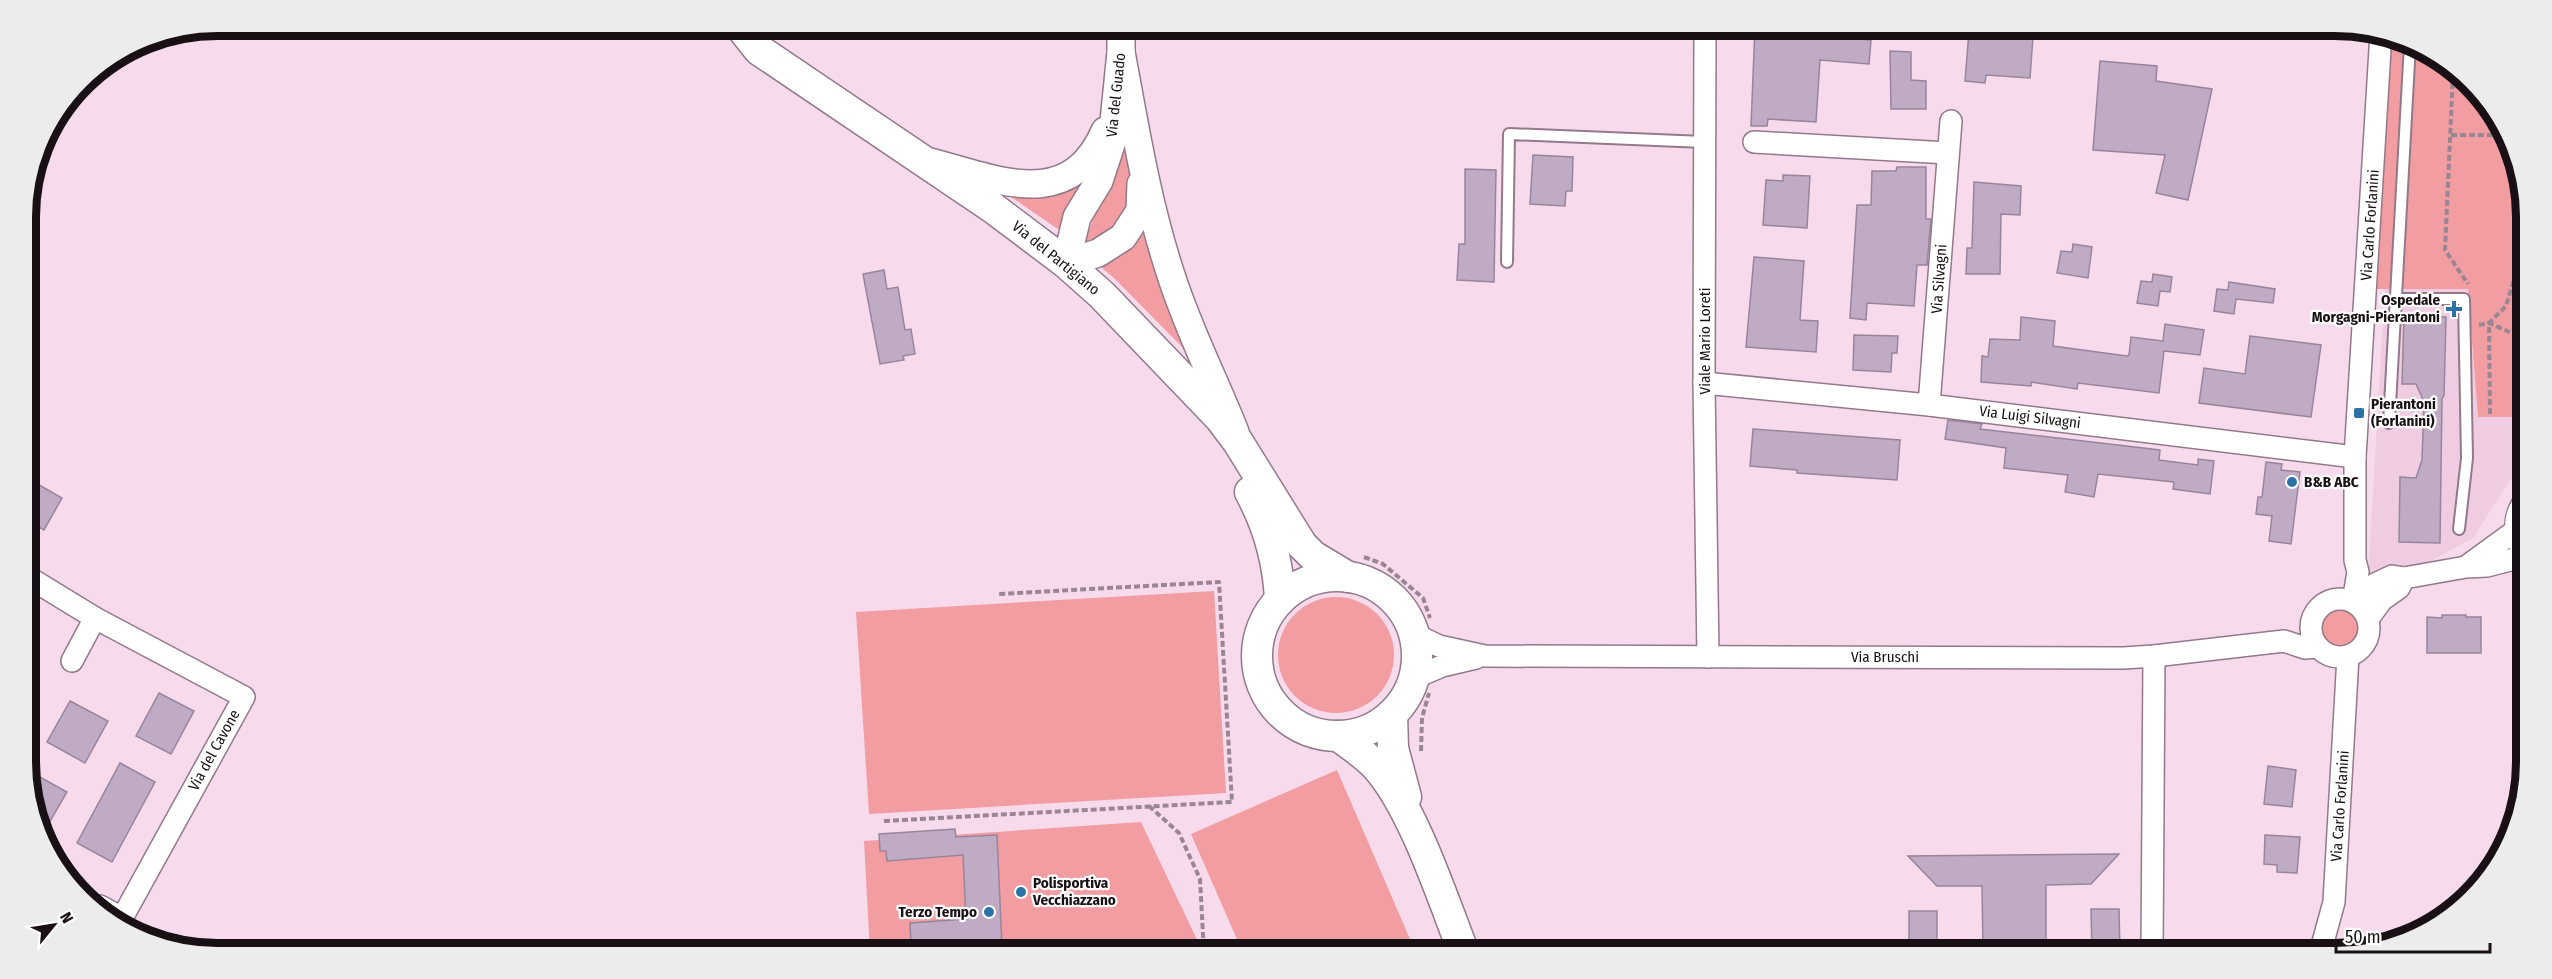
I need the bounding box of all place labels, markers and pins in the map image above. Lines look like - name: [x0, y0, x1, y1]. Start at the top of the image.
- place label: Ospedale Morgagni-Pierantoni: [2312, 291, 2440, 326]
- marker: Ospedale Morgagni-Pierantoni: [2445, 300, 2463, 318]
- place label: Pierantoni (Forlanini): [2371, 395, 2436, 430]
- marker: Pierantoni (Forlanini): [2352, 406, 2366, 420]
- place label: B&B ABC: [2304, 473, 2359, 491]
- marker: B&B ABC: [2285, 475, 2299, 489]
- place label: Polisportiva Vecchiazzano: [1032, 874, 1116, 909]
- marker: Polisportiva Vecchiazzano: [1014, 885, 1028, 899]
- place label: Terzo Tempo: [899, 903, 977, 921]
- marker: Terzo Tempo: [982, 905, 996, 919]

